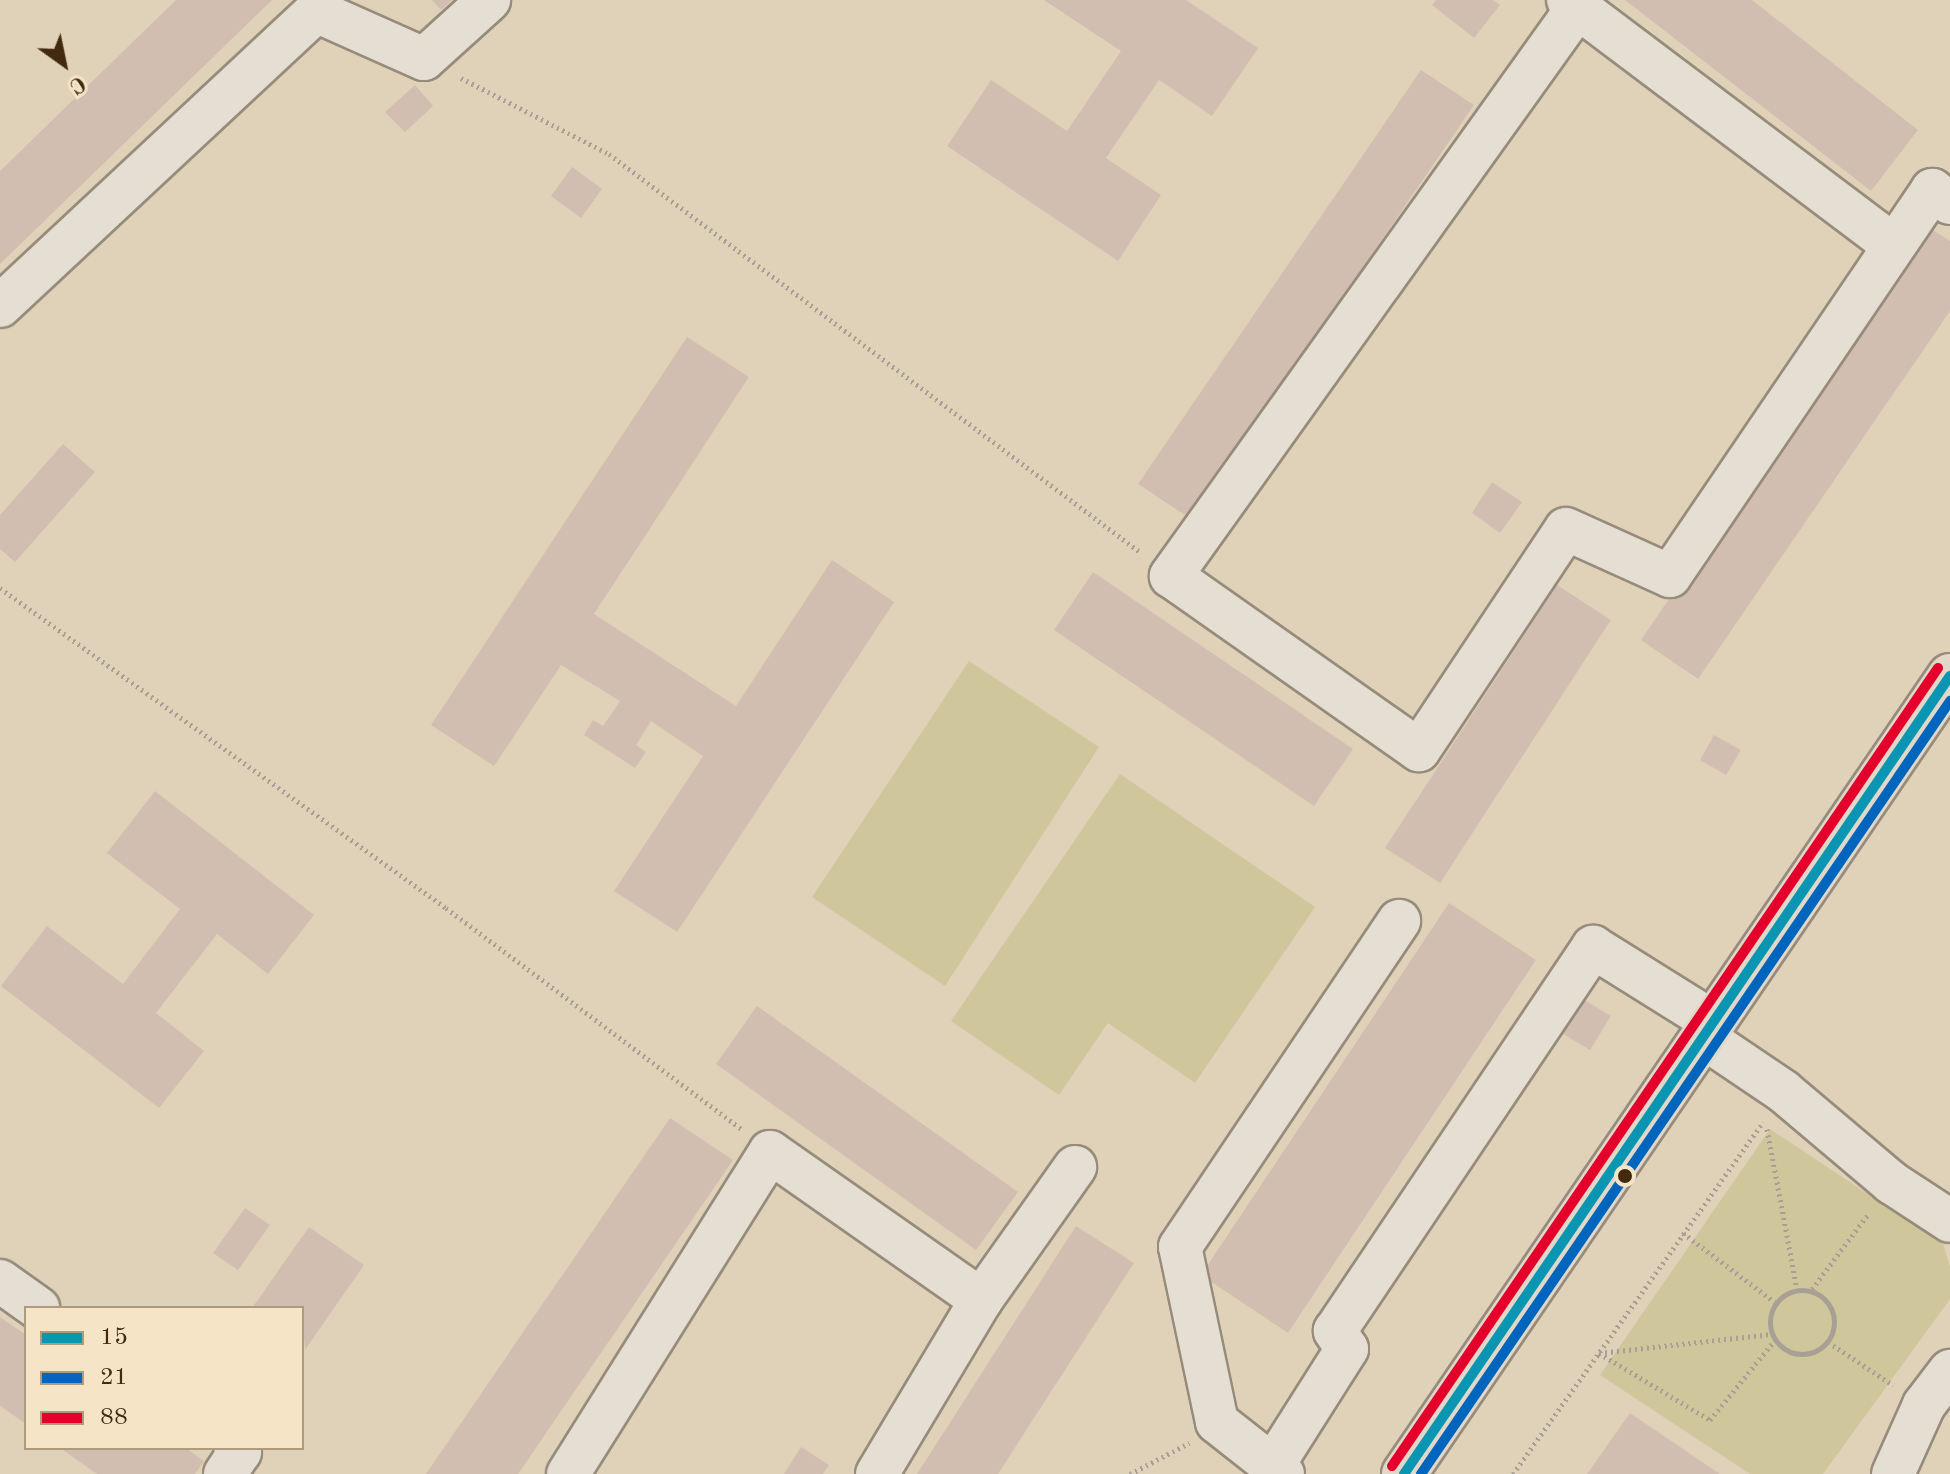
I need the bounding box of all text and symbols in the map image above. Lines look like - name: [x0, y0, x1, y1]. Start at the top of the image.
- north arrow: [24, 24, 104, 104]
- text: С: [65, 71, 89, 97]
- unlabelled marker: [1617, 1168, 1633, 1184]
- legend: [24, 1306, 304, 1450]
- text: 15: [100, 1326, 128, 1350]
- text: 21: [100, 1366, 128, 1390]
- text: 88: [100, 1406, 128, 1430]

